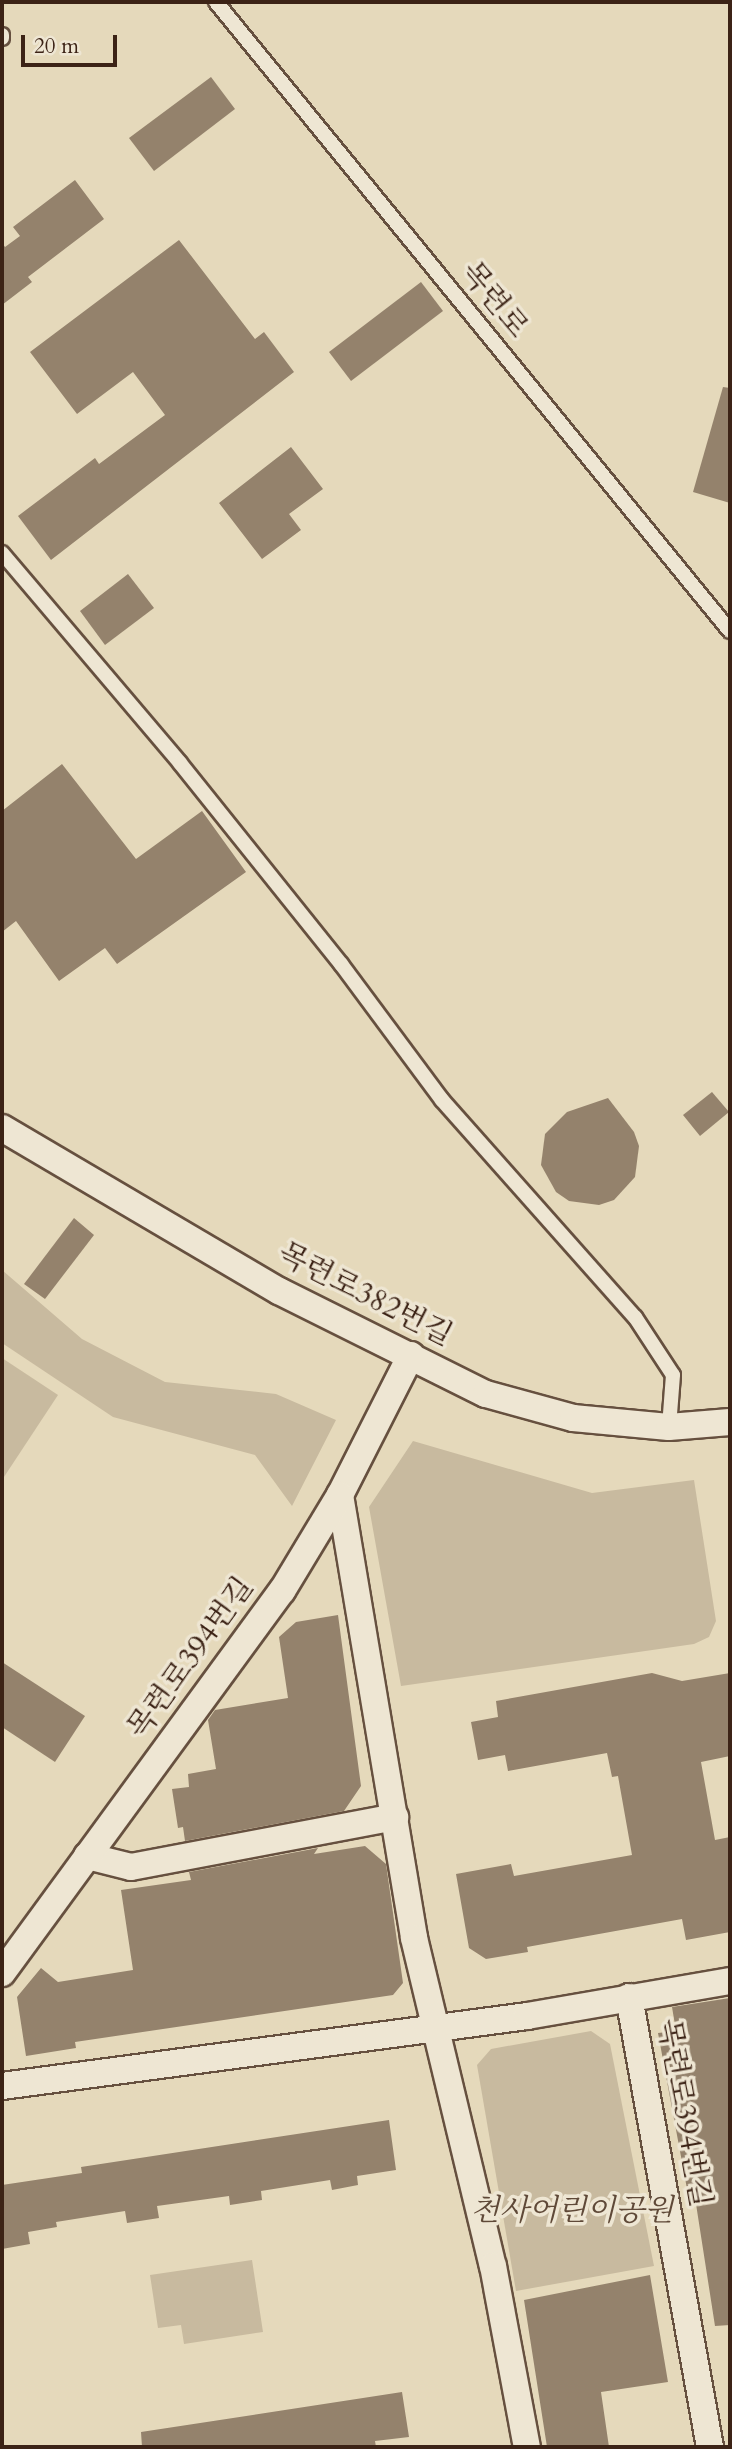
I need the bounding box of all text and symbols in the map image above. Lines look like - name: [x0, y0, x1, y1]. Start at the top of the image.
- scale bar: [24, 21, 121, 65]
- text: 20 m: [34, 32, 79, 61]
- street label: 목련로: [453, 255, 535, 345]
- street label: 목련로382번길: [272, 1236, 458, 1354]
- street label: 목련로394번길: [120, 1570, 262, 1746]
- street label: 목련로394번길: [650, 2016, 718, 2210]
- park label: 천사어린이공원: [471, 2193, 673, 2229]

